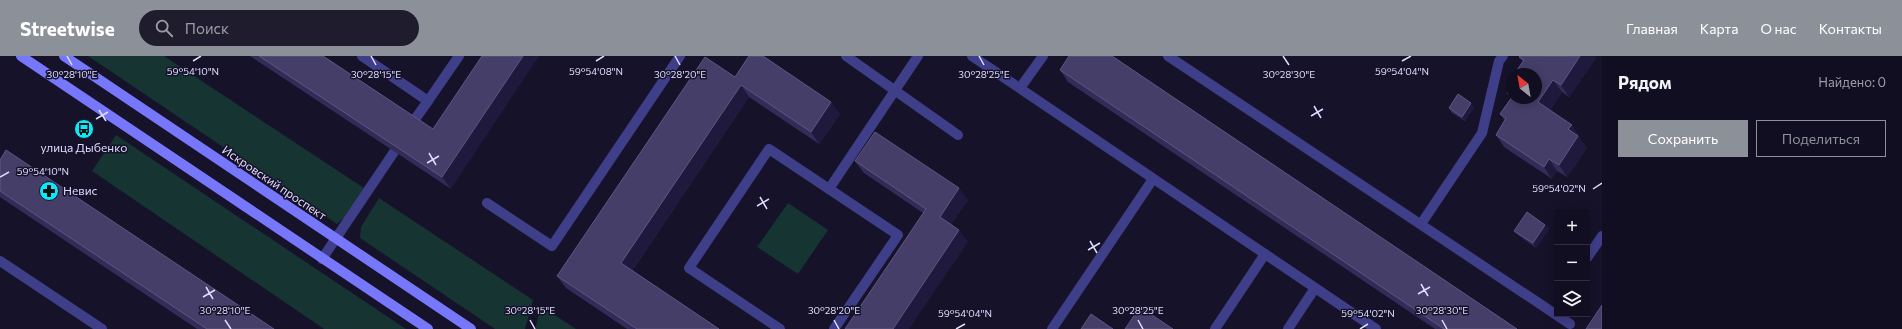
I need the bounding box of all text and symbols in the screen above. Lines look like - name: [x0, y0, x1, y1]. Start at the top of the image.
- search box: [139, 10, 419, 46]
- text: Streetwise: [20, 17, 115, 40]
- icon: search: [153, 17, 175, 39]
- text: Поиск: [185, 19, 229, 37]
- text: Главная: [1626, 20, 1678, 37]
- text: Карта: [1700, 20, 1738, 37]
- text: О нас: [1760, 20, 1797, 37]
- text: Контакты: [1819, 20, 1882, 37]
- text: 59°54'10"N: [167, 65, 219, 77]
- text: 59°54'08"N: [569, 65, 623, 77]
- text: 59°54'04"N: [1375, 65, 1429, 77]
- text: 30°28'10"E: [47, 68, 98, 80]
- text: 30°28'15"E: [351, 68, 401, 80]
- text: 30°28'20"E: [654, 68, 706, 80]
- text: 30°28'25"E: [958, 68, 1010, 80]
- text: 30°28'30"E: [1263, 68, 1315, 80]
- north arrow: [1506, 68, 1542, 104]
- text: Рядом: [1618, 72, 1672, 93]
- text: Найдено: 0: [1818, 74, 1886, 90]
- bus stop icon: улица Дыбенко: [73, 118, 95, 140]
- button: Сохранить: [1618, 120, 1748, 157]
- button: Поделиться: [1756, 120, 1886, 157]
- place label: улица Дыбенко: [41, 140, 127, 154]
- street label: Искровский проспект: [220, 142, 330, 222]
- text: 59°54'10"N: [17, 165, 69, 177]
- pharmacy icon: Невис: [38, 180, 60, 202]
- text: 59°54'02"N: [1532, 182, 1586, 194]
- place label: Невис: [63, 183, 98, 197]
- map controls: [1554, 209, 1590, 317]
- button: +: [1554, 209, 1590, 245]
- button: −: [1554, 245, 1590, 281]
- button: layers: [1554, 281, 1590, 317]
- text: 30°28'10"E: [200, 304, 251, 316]
- text: 30°28'15"E: [505, 304, 555, 316]
- text: 30°28'20"E: [808, 304, 860, 316]
- text: 30°28'25"E: [1112, 304, 1164, 316]
- text: 30°28'30"E: [1416, 304, 1468, 316]
- text: 59°54'04"N: [938, 307, 992, 319]
- text: 59°54'02"N: [1341, 307, 1395, 319]

